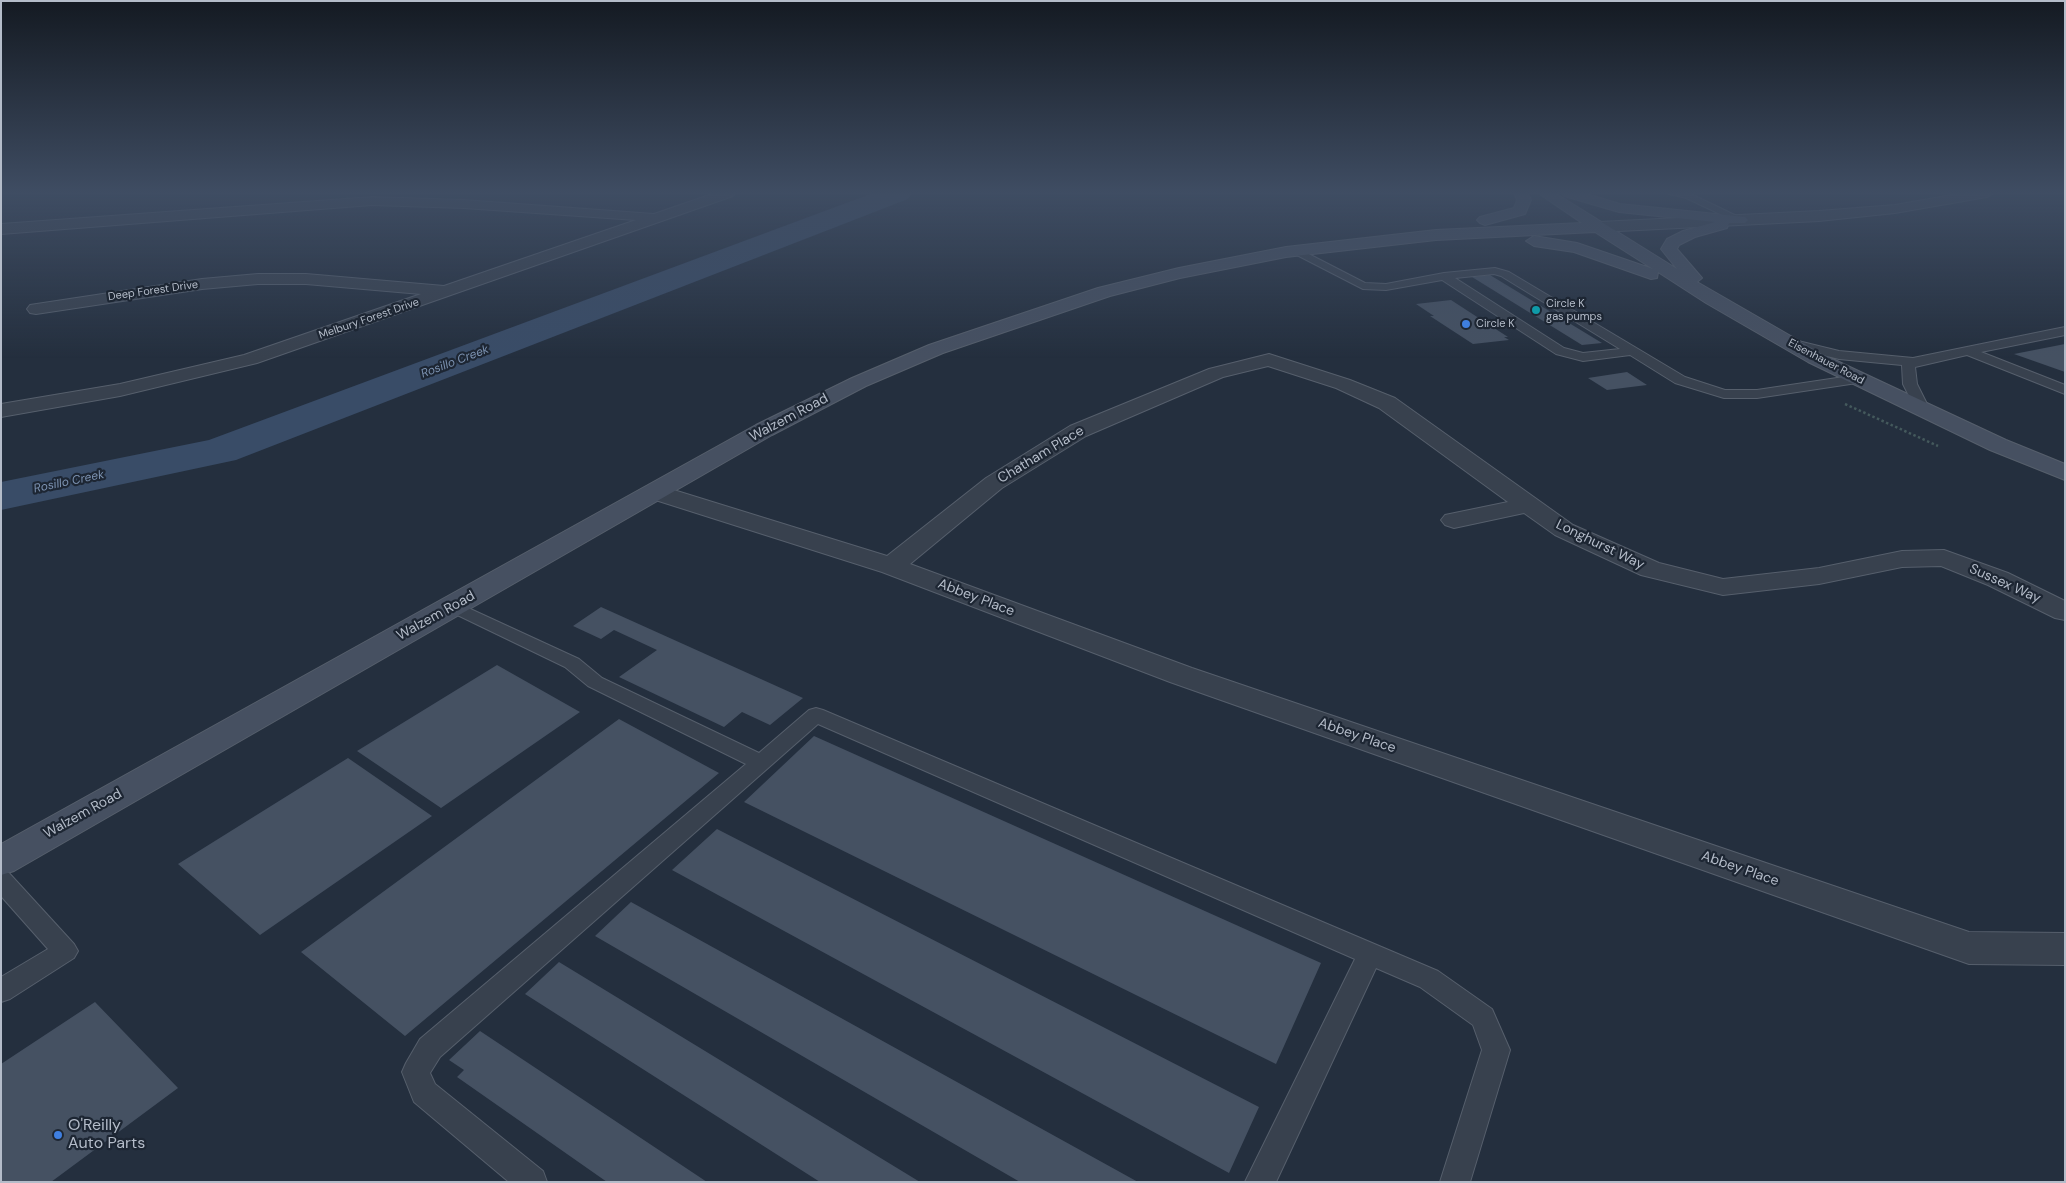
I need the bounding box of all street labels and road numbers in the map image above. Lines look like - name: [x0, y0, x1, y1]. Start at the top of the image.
- street label: Deep Forest Drive: [107, 278, 199, 304]
- street label: Melbury Forest Drive: [317, 296, 421, 342]
- street label: Eisenhauer Road: [1786, 336, 1866, 388]
- street label: Walzem Road: [747, 390, 831, 446]
- street label: Chatham Place: [995, 423, 1087, 487]
- street label: Longhurst Way: [1553, 516, 1647, 574]
- street label: Sussex Way: [1967, 561, 2043, 607]
- street label: Abbey Place: [935, 576, 1017, 620]
- street label: Walzem Road: [394, 588, 478, 644]
- street label: Abbey Place: [1316, 715, 1398, 757]
- street label: Walzem Road: [41, 786, 125, 842]
- street label: Abbey Place: [1699, 848, 1781, 890]

